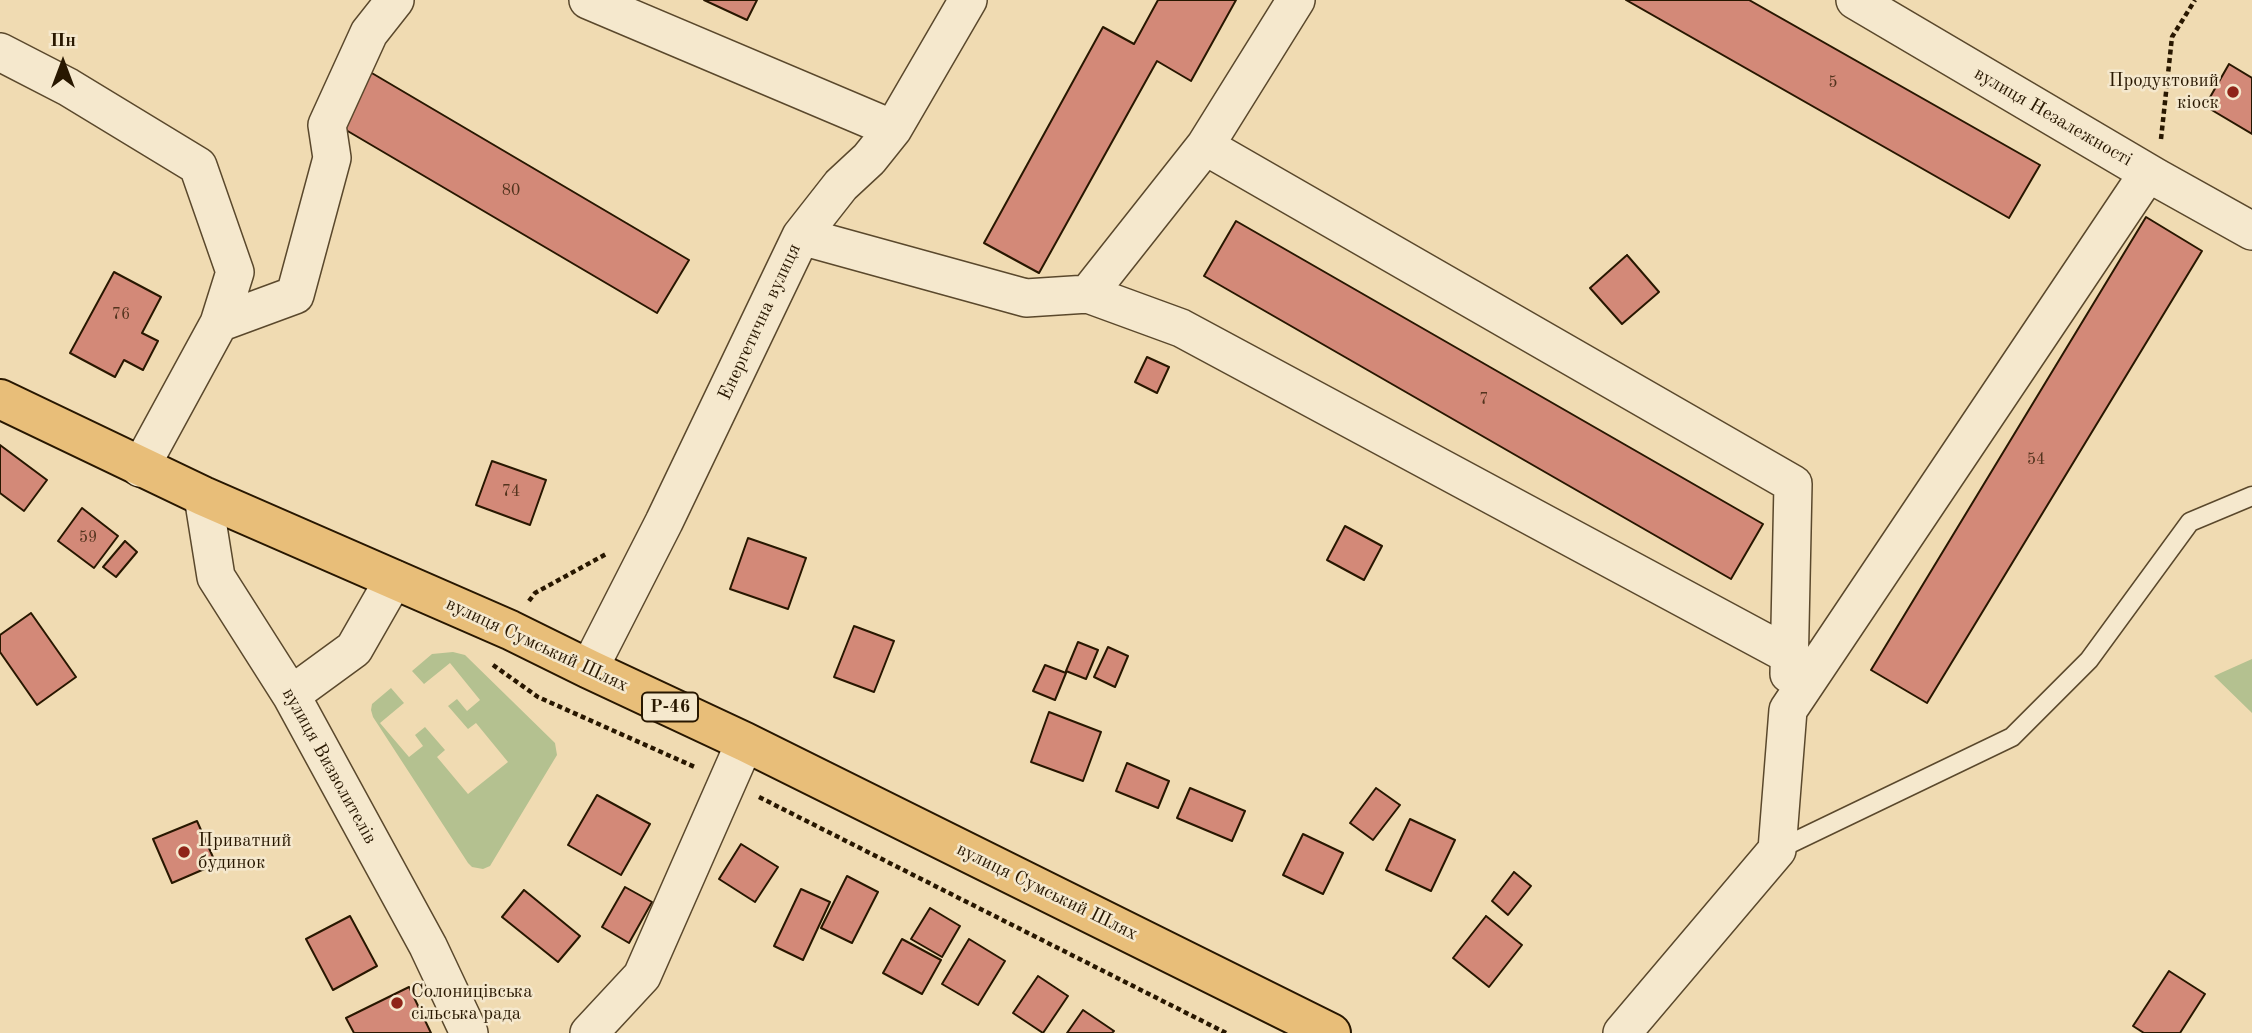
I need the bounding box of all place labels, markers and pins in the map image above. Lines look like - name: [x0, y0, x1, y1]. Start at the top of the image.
- place label: Продуктовий кіоск: [2108, 70, 2219, 114]
- marker: Продуктовий кіоск: [2225, 84, 2241, 100]
- place label: Приватний будинок: [198, 830, 291, 874]
- marker: Приватний будинок: [176, 844, 192, 860]
- place label: Солоницівська сільська рада: [411, 981, 533, 1025]
- marker: Солоницівська сільська рада: [389, 995, 405, 1011]

